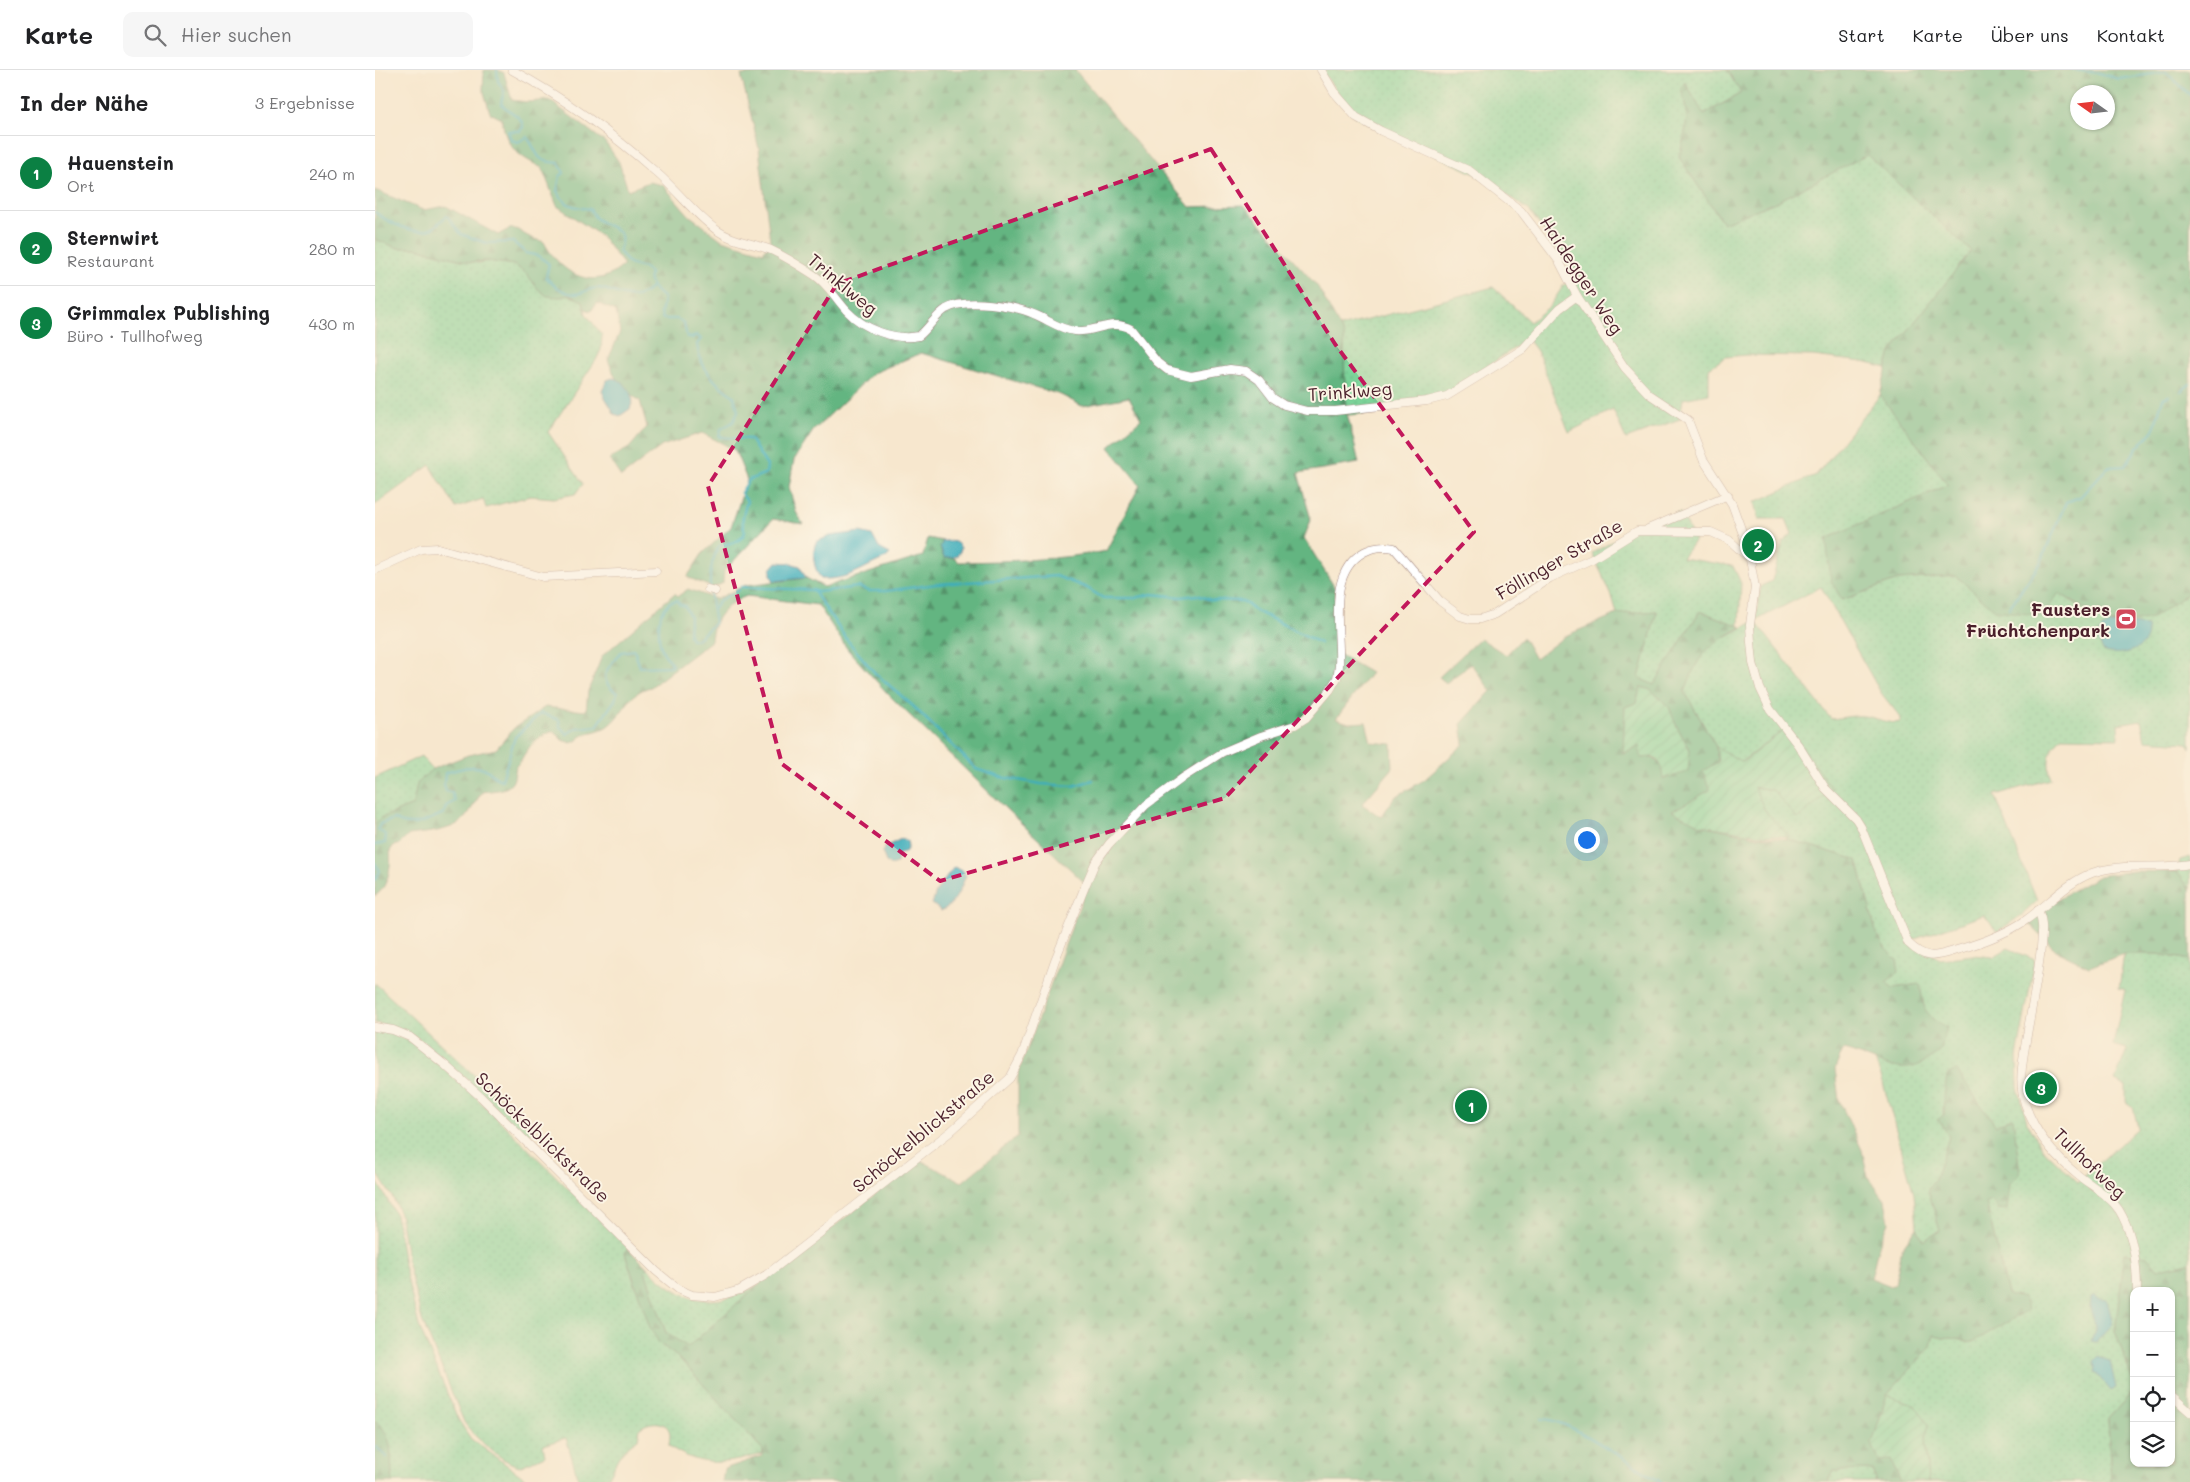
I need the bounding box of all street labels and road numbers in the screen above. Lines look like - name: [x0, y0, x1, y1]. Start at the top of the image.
- street label: Haidegger Weg: [1535, 211, 1629, 339]
- street label: Trinklweg: [803, 248, 883, 320]
- street label: Trinklweg: [1307, 376, 1393, 406]
- street label: Föllinger Straße: [1491, 513, 1627, 605]
- street label: Schöckelblickstraße: [847, 1064, 999, 1198]
- street label: Schöckelblickstraße: [470, 1066, 616, 1208]
- street label: Tullhofweg: [2048, 1122, 2132, 1204]

